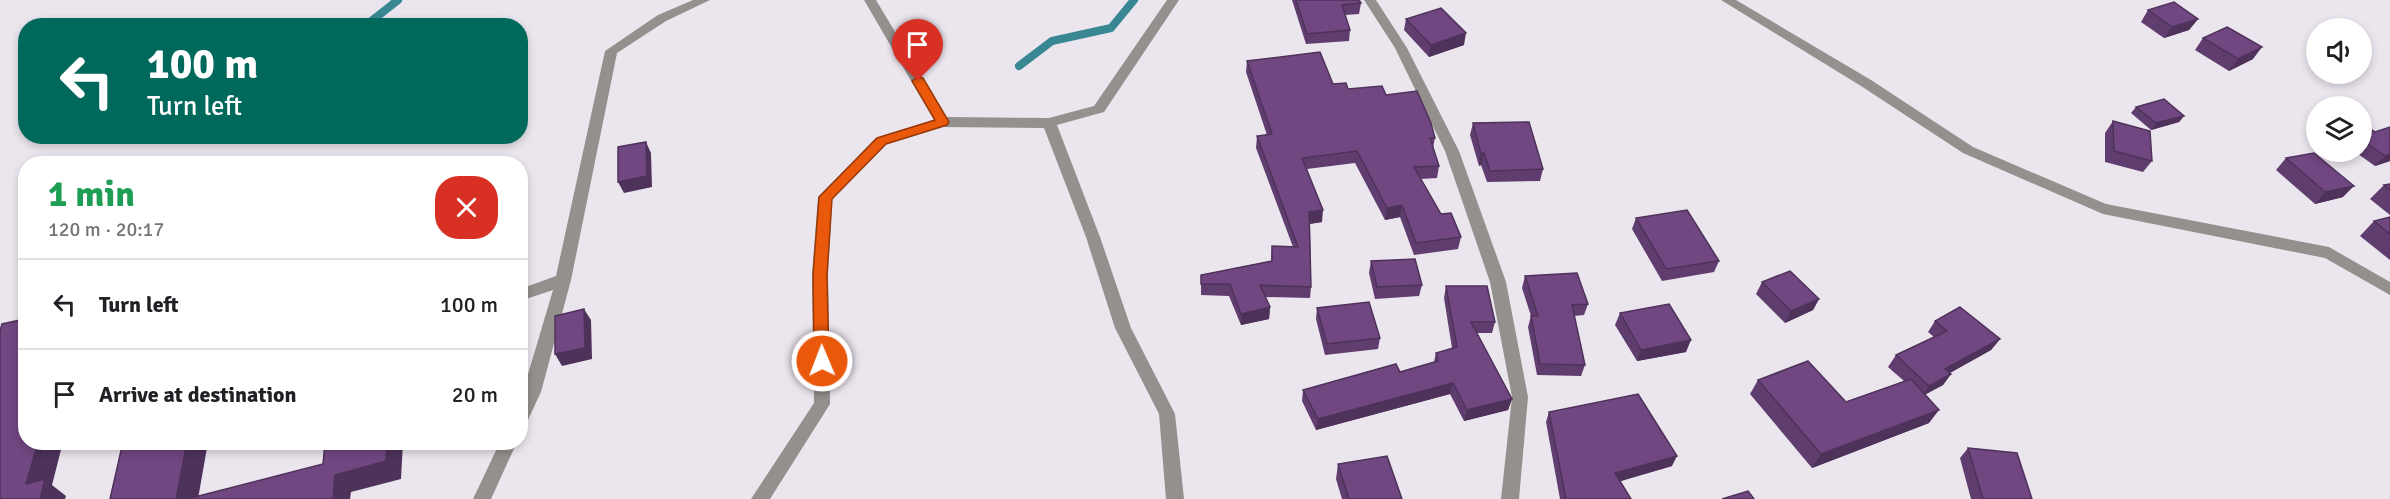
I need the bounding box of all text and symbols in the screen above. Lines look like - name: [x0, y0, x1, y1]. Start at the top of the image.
- map controls: [2306, 18, 2372, 162]
- button: sound: [2306, 18, 2372, 84]
- pin: [892, 19, 943, 81]
- icon: arrive: [901, 28, 934, 61]
- text: 100 m: [147, 39, 258, 90]
- icon: left: [48, 42, 126, 120]
- text: Turn left: [147, 90, 242, 123]
- button: layers: [2306, 96, 2372, 162]
- text: 1 min: [48, 172, 135, 217]
- button: close: [435, 176, 498, 239]
- text: 120 m · 20:17: [48, 217, 164, 242]
- icon: left: [48, 288, 81, 321]
- text: Turn left: [99, 291, 179, 318]
- text: 100 m: [440, 291, 498, 318]
- position arrow: [790, 329, 854, 393]
- icon: arrive: [48, 378, 81, 411]
- text: Arrive at destination: [99, 381, 296, 408]
- text: 20 m: [452, 381, 498, 408]

